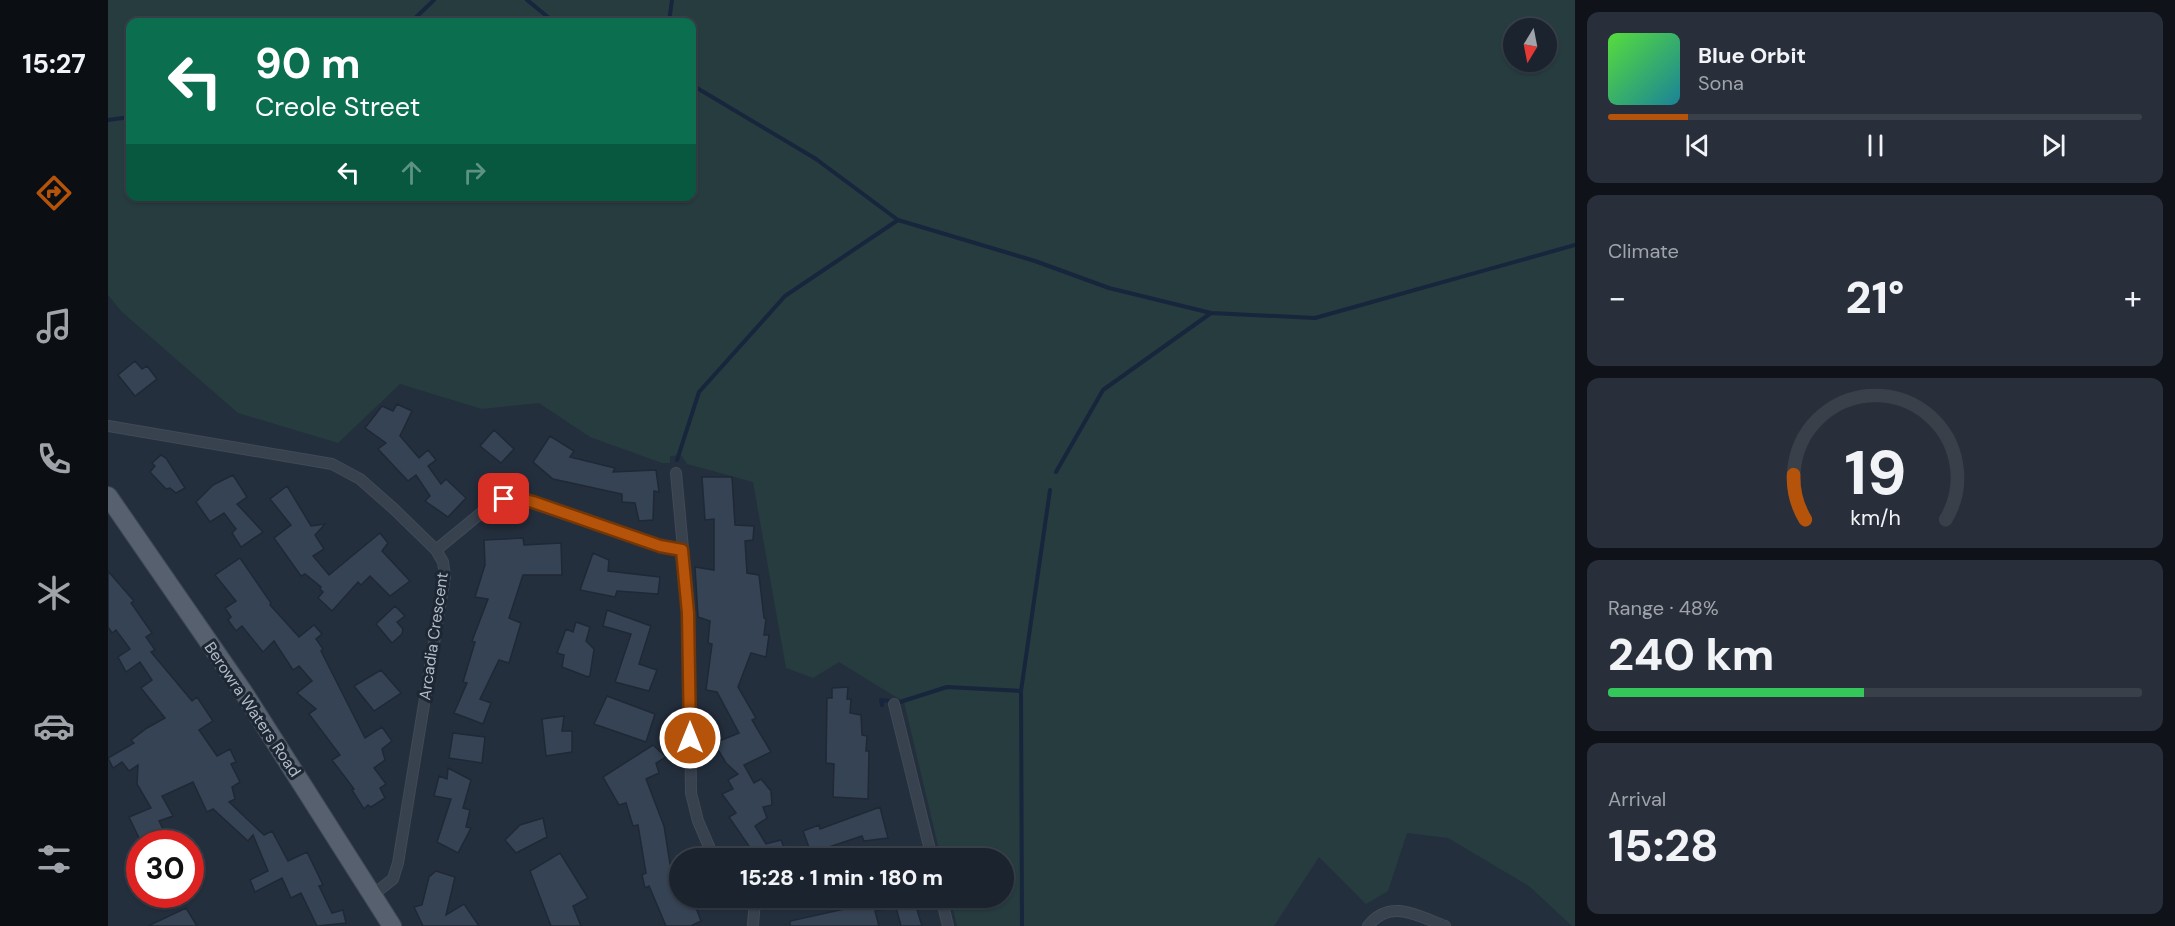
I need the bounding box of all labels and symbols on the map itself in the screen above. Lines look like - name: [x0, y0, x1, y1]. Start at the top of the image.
- north arrow: [1503, 18, 1557, 72]
- pin: [478, 473, 529, 524]
- street label: Arcadia Crescent: [414, 571, 453, 701]
- street label: Berowra Waters Road: [200, 638, 306, 781]
- position arrow: [658, 706, 722, 770]
- speed limit sign: 30: [126, 830, 204, 908]

